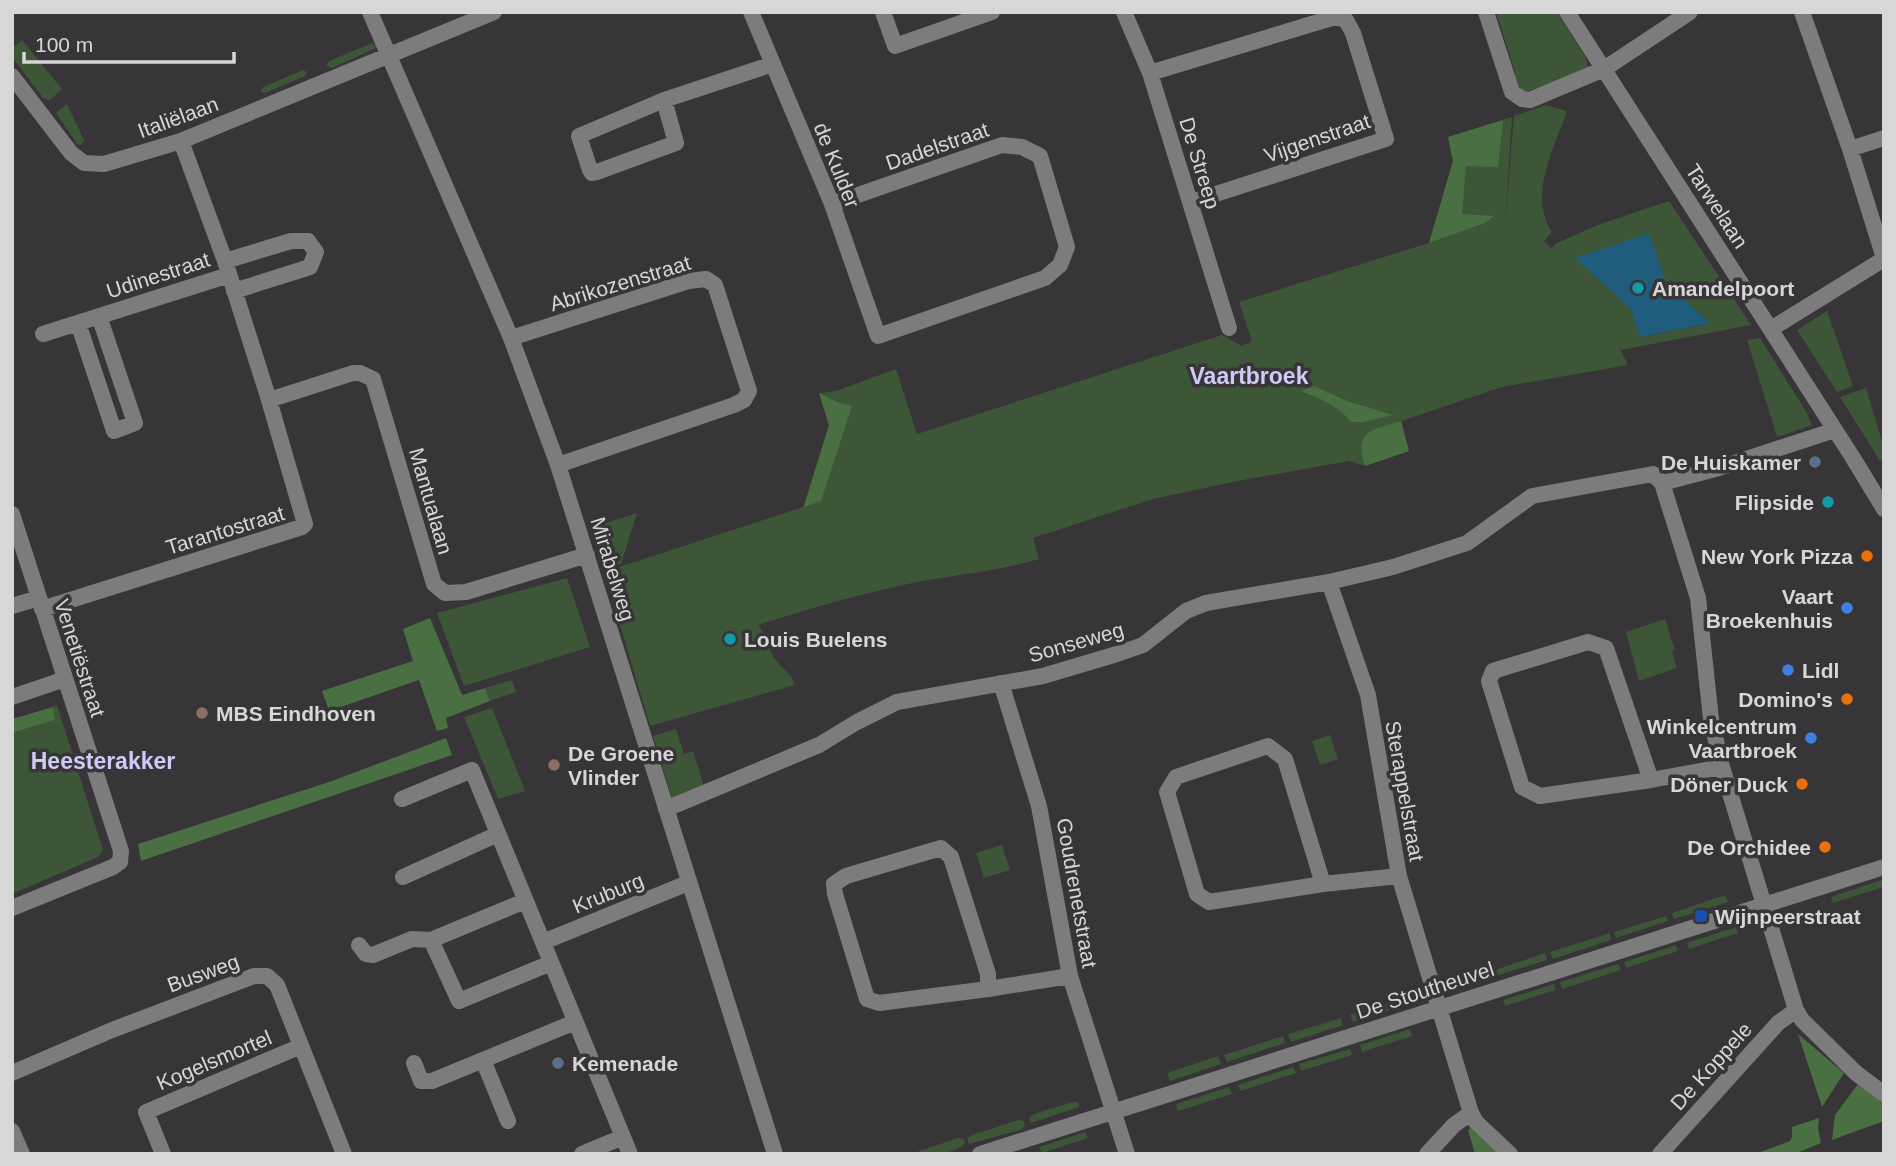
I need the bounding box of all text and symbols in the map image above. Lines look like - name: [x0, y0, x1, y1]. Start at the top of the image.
- scale bar: [24, 21, 234, 65]
- text: 100 m: [35, 33, 93, 56]
- street label: Italiëlaan: [135, 92, 221, 142]
- street label: Vijgenstraat: [1261, 109, 1373, 167]
- street label: De Streep: [1175, 114, 1225, 212]
- street label: Dadelstraat: [882, 118, 992, 174]
- street label: de Kulder: [809, 119, 865, 211]
- street label: Tarwelaan: [1681, 160, 1753, 252]
- street label: Udinestraat: [103, 247, 213, 303]
- street label: Abrikozenstraat: [547, 251, 693, 315]
- place label: Amandelpoort: [1652, 277, 1794, 300]
- marker: Amandelpoort: [1630, 280, 1646, 296]
- district label: Vaartbroek: [1190, 363, 1309, 389]
- street label: Mantualaan: [405, 445, 457, 557]
- place label: De Huiskamer: [1661, 451, 1801, 474]
- marker: De Huiskamer: [1807, 454, 1823, 470]
- place label: Flipside: [1735, 491, 1814, 514]
- marker: Flipside: [1820, 494, 1836, 510]
- street label: Tarantostraat: [163, 501, 287, 559]
- street label: Mirabelweg: [586, 514, 640, 624]
- place label: New York Pizza: [1701, 545, 1853, 568]
- marker: New York Pizza: [1859, 548, 1875, 564]
- place label: Vaart Broekenhuis: [1706, 585, 1833, 632]
- street label: Venetiëstraat: [50, 596, 110, 720]
- marker: Vaart Broekenhuis: [1839, 600, 1855, 616]
- street label: Sonseweg: [1026, 617, 1126, 667]
- place label: Louis Buelens: [744, 628, 888, 651]
- marker: Louis Buelens: [722, 631, 738, 647]
- place label: Lidl: [1802, 659, 1839, 682]
- marker: Lidl: [1780, 662, 1796, 678]
- place label: Domino's: [1738, 688, 1833, 711]
- marker: Domino's: [1839, 691, 1855, 707]
- place label: MBS Eindhoven: [216, 702, 376, 725]
- marker: MBS Eindhoven: [194, 705, 210, 721]
- place label: Winkelcentrum Vaartbroek: [1647, 715, 1797, 762]
- street label: Sterappelstraat: [1381, 719, 1429, 863]
- marker: Winkelcentrum Vaartbroek: [1803, 730, 1819, 746]
- place label: De Groene Vlinder: [568, 742, 674, 789]
- district label: Heesterakker: [31, 748, 175, 774]
- marker: De Groene Vlinder: [546, 757, 562, 773]
- place label: Döner Duck: [1670, 773, 1788, 796]
- marker: Döner Duck: [1794, 776, 1810, 792]
- street label: Goudrenetstraat: [1052, 816, 1102, 970]
- place label: De Orchidee: [1687, 836, 1811, 859]
- marker: De Orchidee: [1817, 839, 1833, 855]
- street label: Kruburg: [569, 868, 647, 918]
- place label: Wijnpeerstraat: [1715, 905, 1861, 928]
- marker: Wijnpeerstraat: [1693, 908, 1709, 924]
- street label: Busweg: [164, 949, 242, 997]
- street label: De Stoutheuvel: [1353, 957, 1497, 1023]
- street label: De Koppele: [1666, 1018, 1756, 1114]
- street label: Kogelsmortel: [153, 1025, 275, 1095]
- place label: Kemenade: [572, 1052, 678, 1075]
- marker: Kemenade: [550, 1055, 566, 1071]

